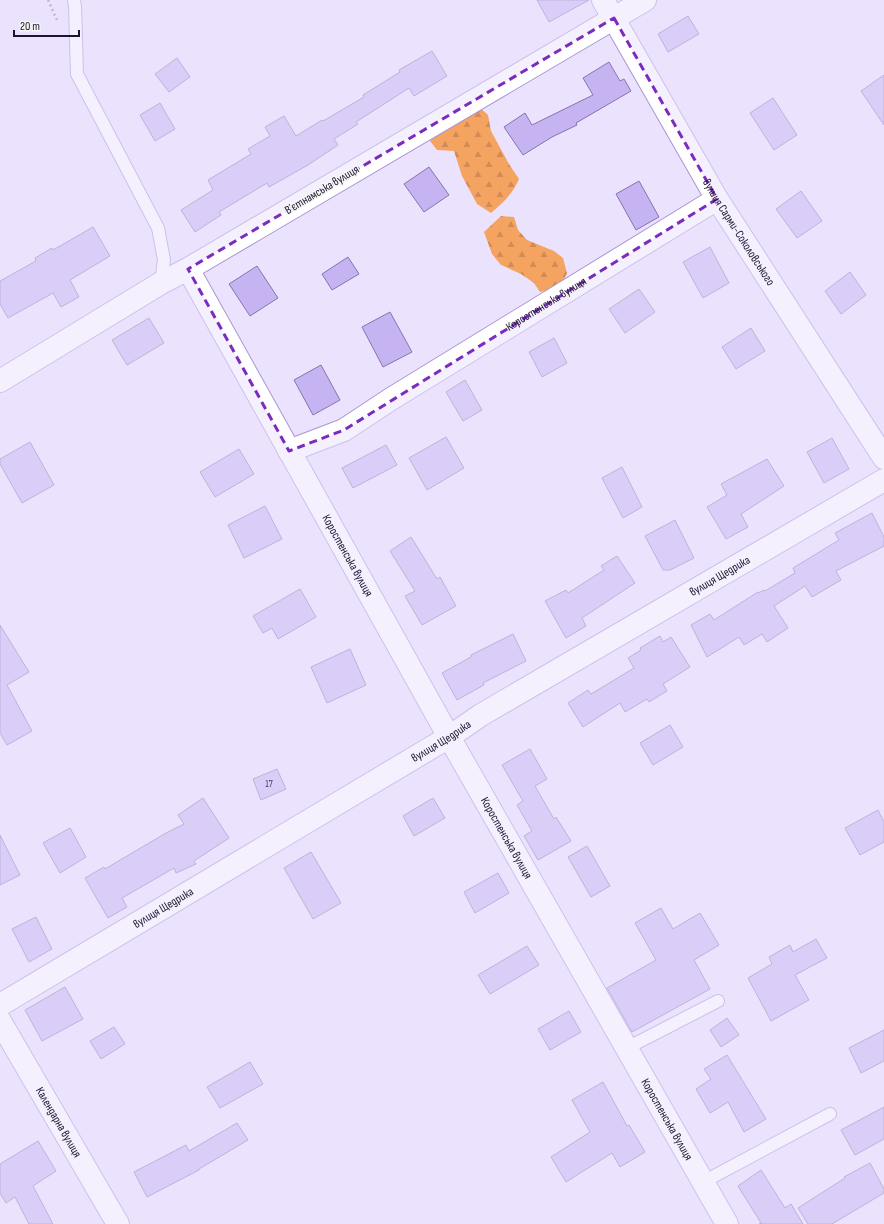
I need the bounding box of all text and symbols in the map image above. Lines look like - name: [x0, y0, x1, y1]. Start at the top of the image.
- scale bar: [14, 12, 79, 38]
- text: 20 m: [20, 19, 40, 34]
- street label: Вʼєтнамська вулиця: [282, 162, 362, 218]
- street label: вулиця Сарми-Соколовського: [699, 176, 778, 288]
- street label: Коростенська вулиця: [503, 273, 589, 334]
- street label: Коростенська вулиця: [319, 512, 377, 599]
- street label: вулиця Щедрика: [687, 552, 753, 599]
- street label: вулиця Щедрика: [408, 716, 474, 765]
- house number: 17: [265, 778, 273, 790]
- street label: Коростенська вулиця: [477, 794, 536, 882]
- street label: вулиця Щедрика: [130, 884, 196, 931]
- street label: Коростенська вулиця: [638, 1076, 697, 1163]
- street label: Календарна вулиця: [33, 1084, 85, 1160]

